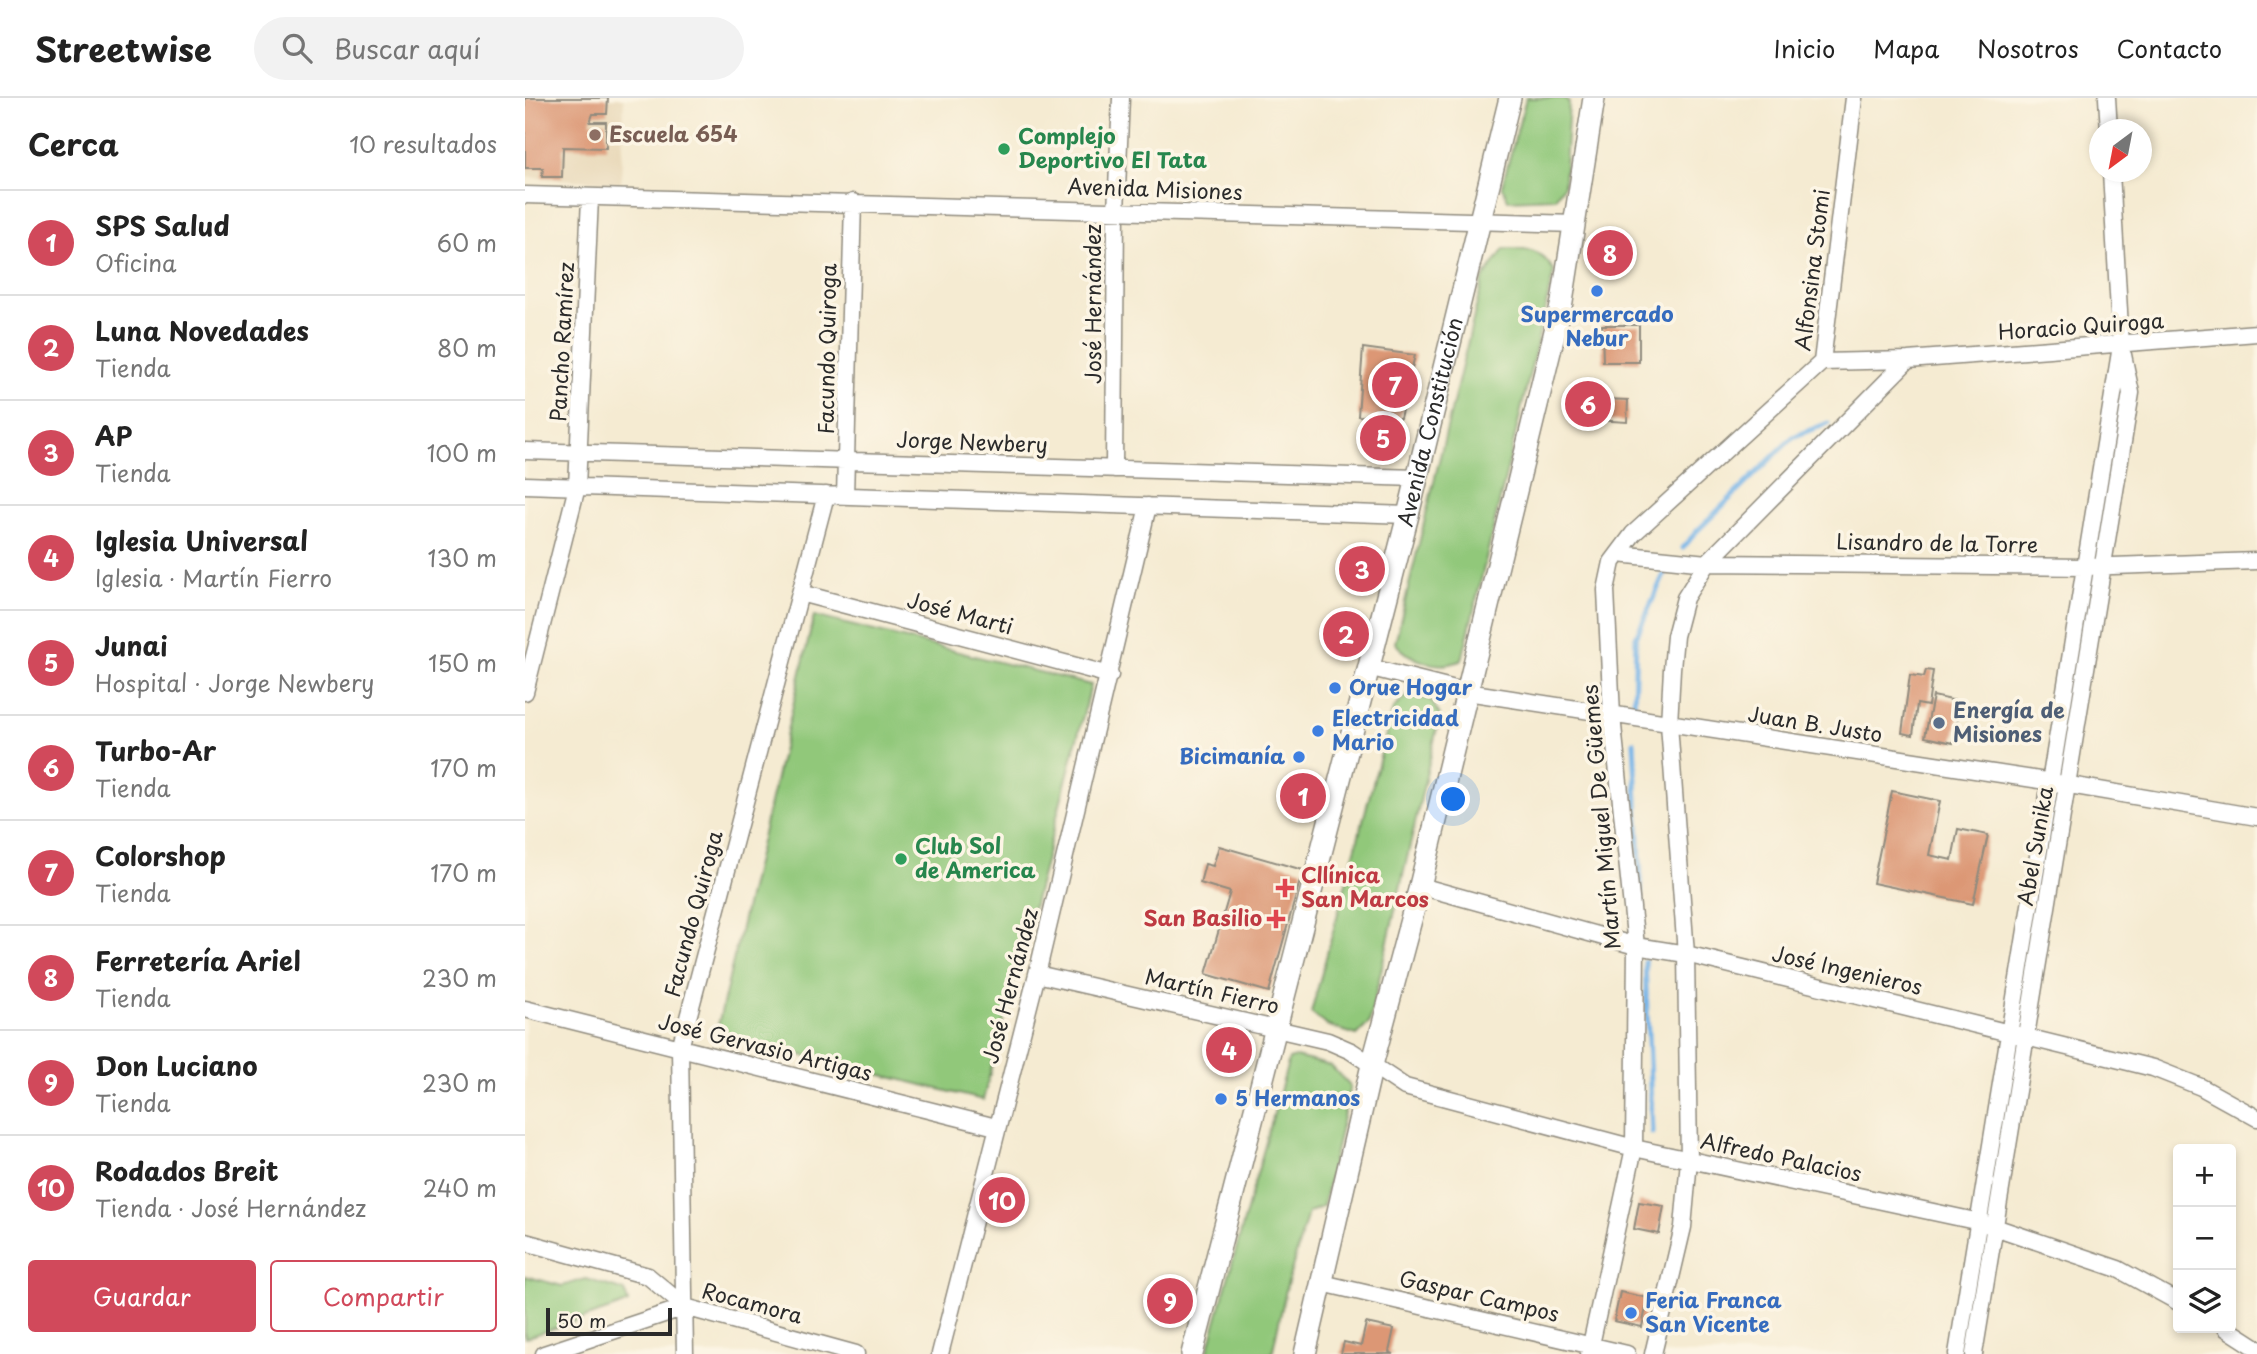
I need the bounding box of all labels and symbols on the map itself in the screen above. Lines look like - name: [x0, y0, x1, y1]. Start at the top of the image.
- place label: Escuela 654: [609, 117, 738, 149]
- place label: Complejo Deportivo El Tata: [1018, 119, 1207, 175]
- north arrow: [2089, 119, 2152, 182]
- marker: Escuela 654: [587, 127, 603, 143]
- marker: Complejo Deportivo El Tata: [996, 141, 1012, 157]
- street label: Avenida Misiones: [1067, 169, 1243, 207]
- street label: Alfonsina Stomi: [1785, 187, 1837, 352]
- street label: José Hernández: [1076, 224, 1108, 384]
- pin: 8: [1587, 227, 1633, 279]
- street label: Pancho Ramírez: [541, 261, 581, 422]
- street label: Facundo Quiroga: [809, 263, 843, 435]
- marker: Supermercado Nebur: [1589, 283, 1605, 299]
- place label: Supermercado Nebur: [1520, 297, 1674, 353]
- street label: Horacio Quiroga: [1997, 303, 2165, 347]
- street label: Avenida Constitución: [1388, 314, 1470, 530]
- pin: 7: [1372, 359, 1418, 411]
- pin: 6: [1565, 378, 1611, 430]
- pin: 5: [1360, 412, 1406, 464]
- street label: Jorge Newbery: [896, 422, 1048, 460]
- street label: Lisandro de la Torre: [1836, 524, 2038, 560]
- pin: 3: [1339, 543, 1385, 595]
- street label: José Marti: [904, 583, 1017, 642]
- pin: 2: [1323, 608, 1369, 660]
- place label: Orue Hogar: [1349, 670, 1472, 702]
- marker: Orue Hogar: [1327, 680, 1343, 696]
- street label: Martín Miguel De Güemes: [1572, 684, 1628, 951]
- place label: Energía de Misiones: [1953, 693, 2065, 749]
- street label: Juan B. Justo: [1746, 697, 1885, 749]
- place label: Electricidad Mario: [1332, 701, 1459, 757]
- marker: Energía de Misiones: [1931, 715, 1947, 731]
- marker: Electricidad Mario: [1310, 723, 1326, 739]
- place label: Bicimanía: [1179, 739, 1285, 771]
- marker: Bicimanía: [1291, 749, 1307, 765]
- pin: 1: [1280, 770, 1326, 822]
- your location: [1436, 782, 1470, 816]
- street label: Abel Sunika: [2008, 783, 2060, 908]
- street label: Facundo Quiroga: [654, 827, 730, 1000]
- place label: Club Sol de America: [915, 829, 1035, 885]
- marker: Club Sol de America: [893, 851, 909, 867]
- place label: Cllínica San Marcos: [1301, 858, 1429, 914]
- marker: Cllínica San Marcos: [1275, 878, 1295, 898]
- place label: San Basilio: [1143, 901, 1262, 933]
- street label: José Hernández: [973, 904, 1045, 1067]
- marker: San Basilio: [1268, 911, 1284, 927]
- street label: José Ingenieros: [1769, 936, 1926, 1002]
- street label: Martín Fierro: [1142, 959, 1283, 1021]
- street label: José Gervasio Artigas: [655, 1004, 876, 1088]
- pin: 4: [1206, 1024, 1252, 1076]
- place label: 5 Hermanos: [1235, 1081, 1360, 1113]
- marker: 5 Hermanos: [1213, 1091, 1229, 1107]
- street label: Alfredo Palacios: [1698, 1123, 1865, 1189]
- pin: 10: [979, 1174, 1025, 1226]
- street label: Gaspar Campos: [1396, 1261, 1562, 1329]
- street label: Rocamora: [699, 1273, 806, 1331]
- pin: 9: [1147, 1275, 1193, 1327]
- place label: Feria Franca San Vicente: [1645, 1283, 1782, 1339]
- scale bar: [546, 1305, 672, 1337]
- marker: Feria Franca San Vicente: [1623, 1305, 1639, 1321]

